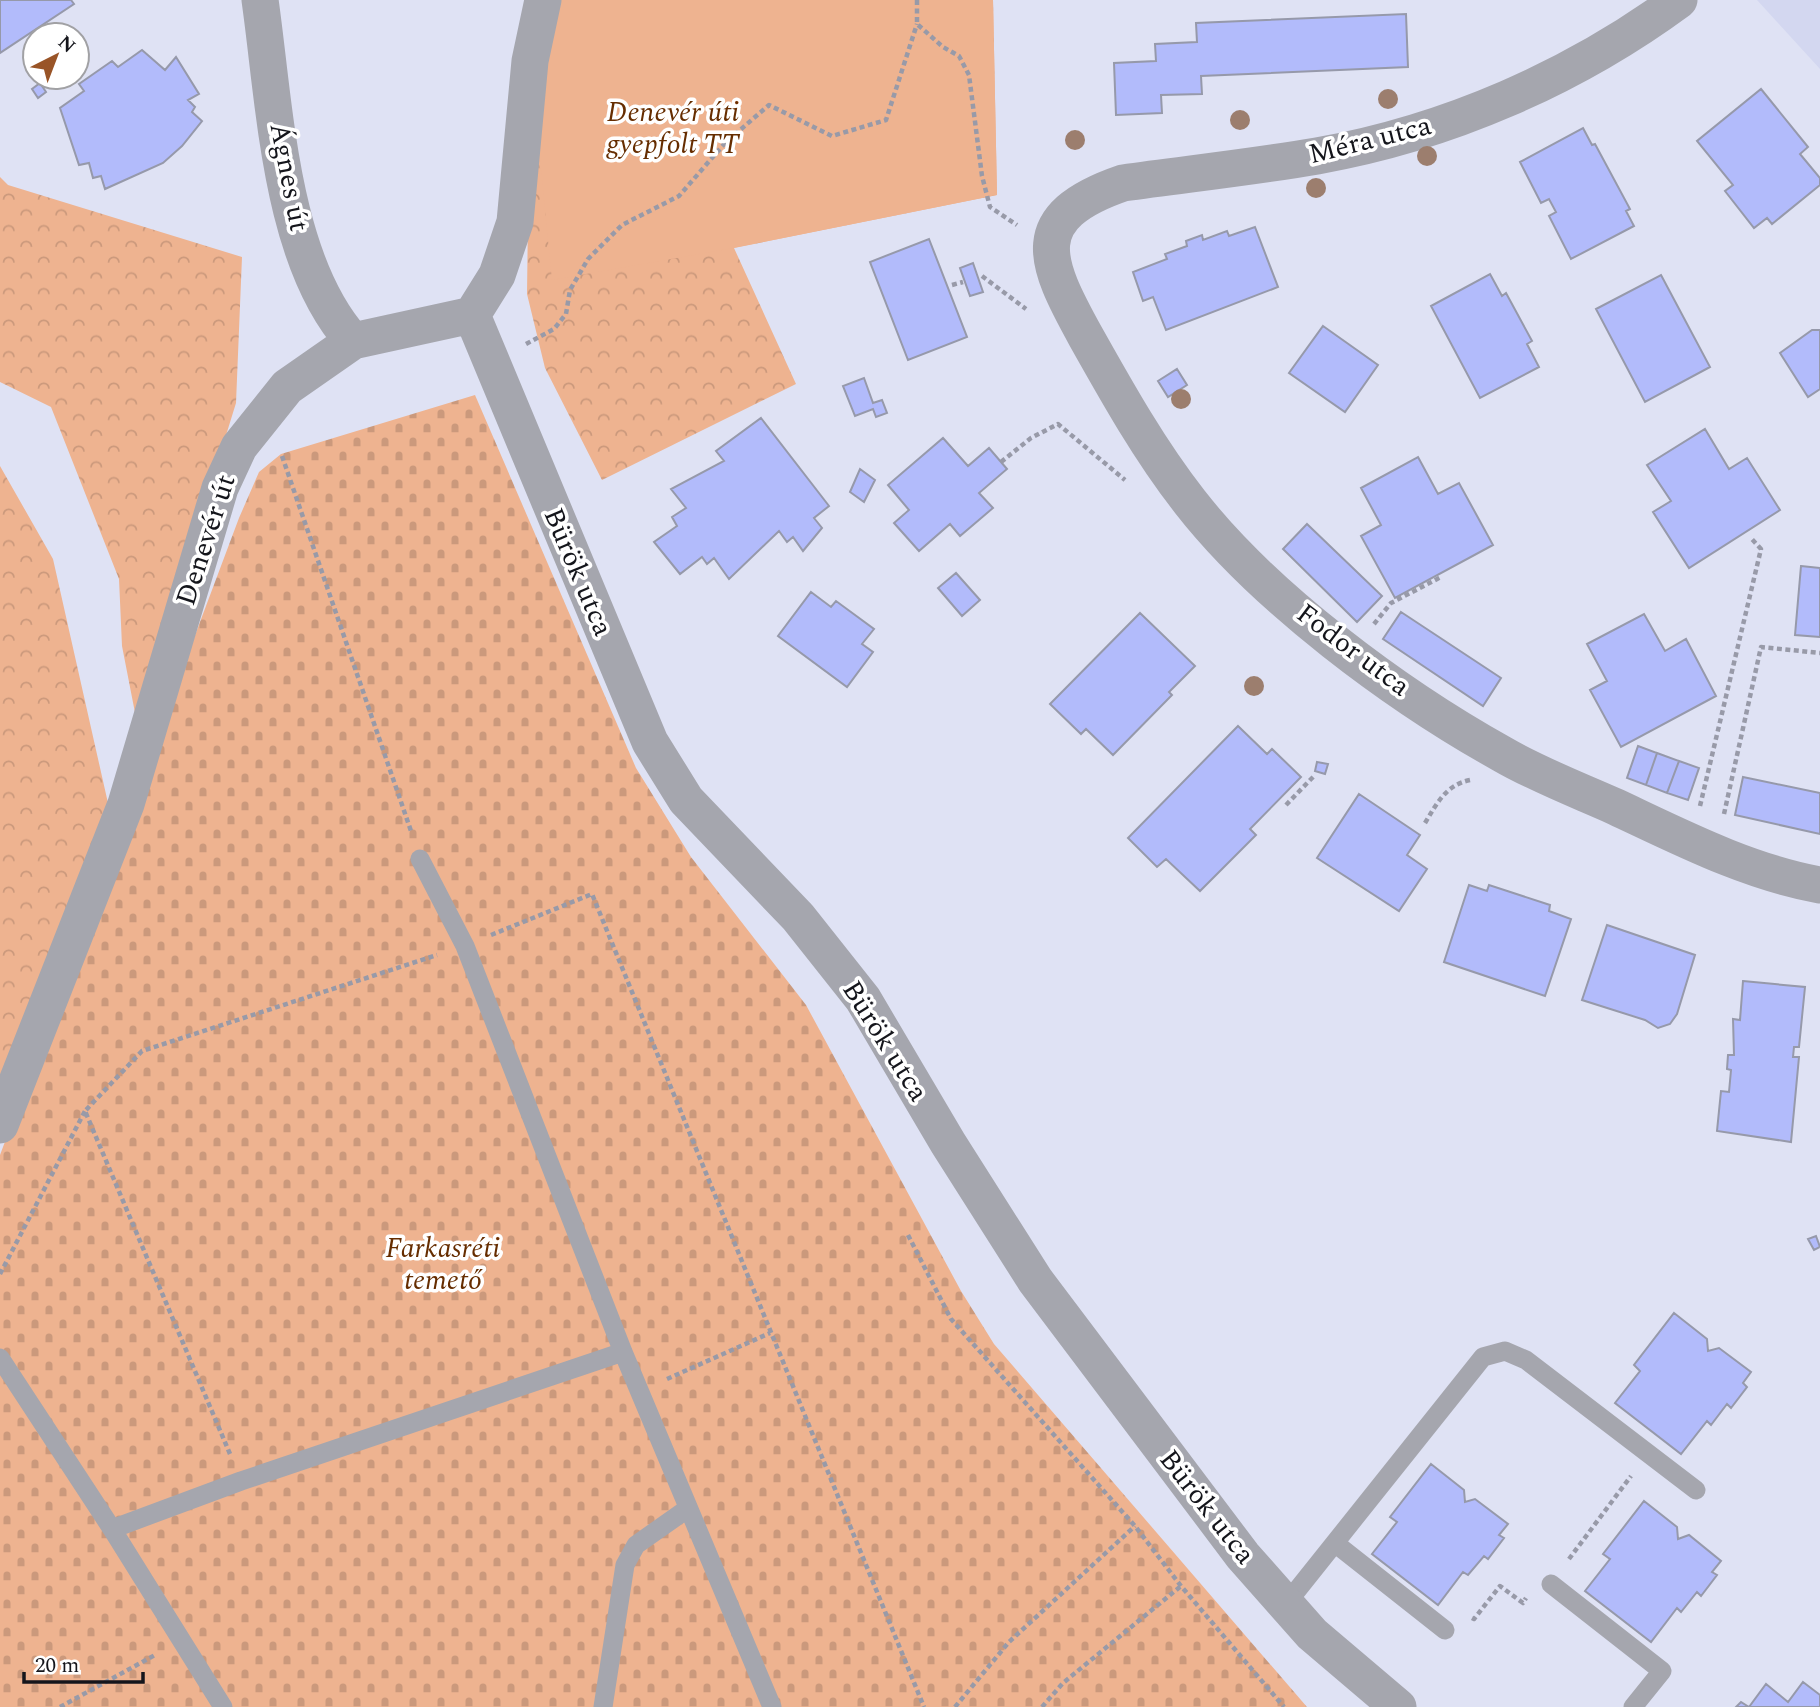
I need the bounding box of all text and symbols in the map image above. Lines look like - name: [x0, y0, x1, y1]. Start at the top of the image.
- north arrow: [21, 21, 91, 91]
- text: N: [51, 29, 82, 60]
- park label: Denevér úti gyepfolt TT: [606, 91, 740, 166]
- street label: Méra utca: [1304, 104, 1436, 176]
- street label: Ágnes út: [257, 119, 321, 235]
- street label: Denevér út: [165, 469, 247, 611]
- street label: Bürök utca: [532, 501, 624, 643]
- street label: Fodor utca: [1287, 593, 1419, 707]
- street label: Bürök utca: [831, 972, 939, 1110]
- park label: Farkasréti temető: [386, 1227, 500, 1302]
- street label: Bürök utca: [1148, 1440, 1266, 1574]
- scale bar: [24, 1640, 144, 1684]
- text: 20 m: [35, 1650, 79, 1682]

